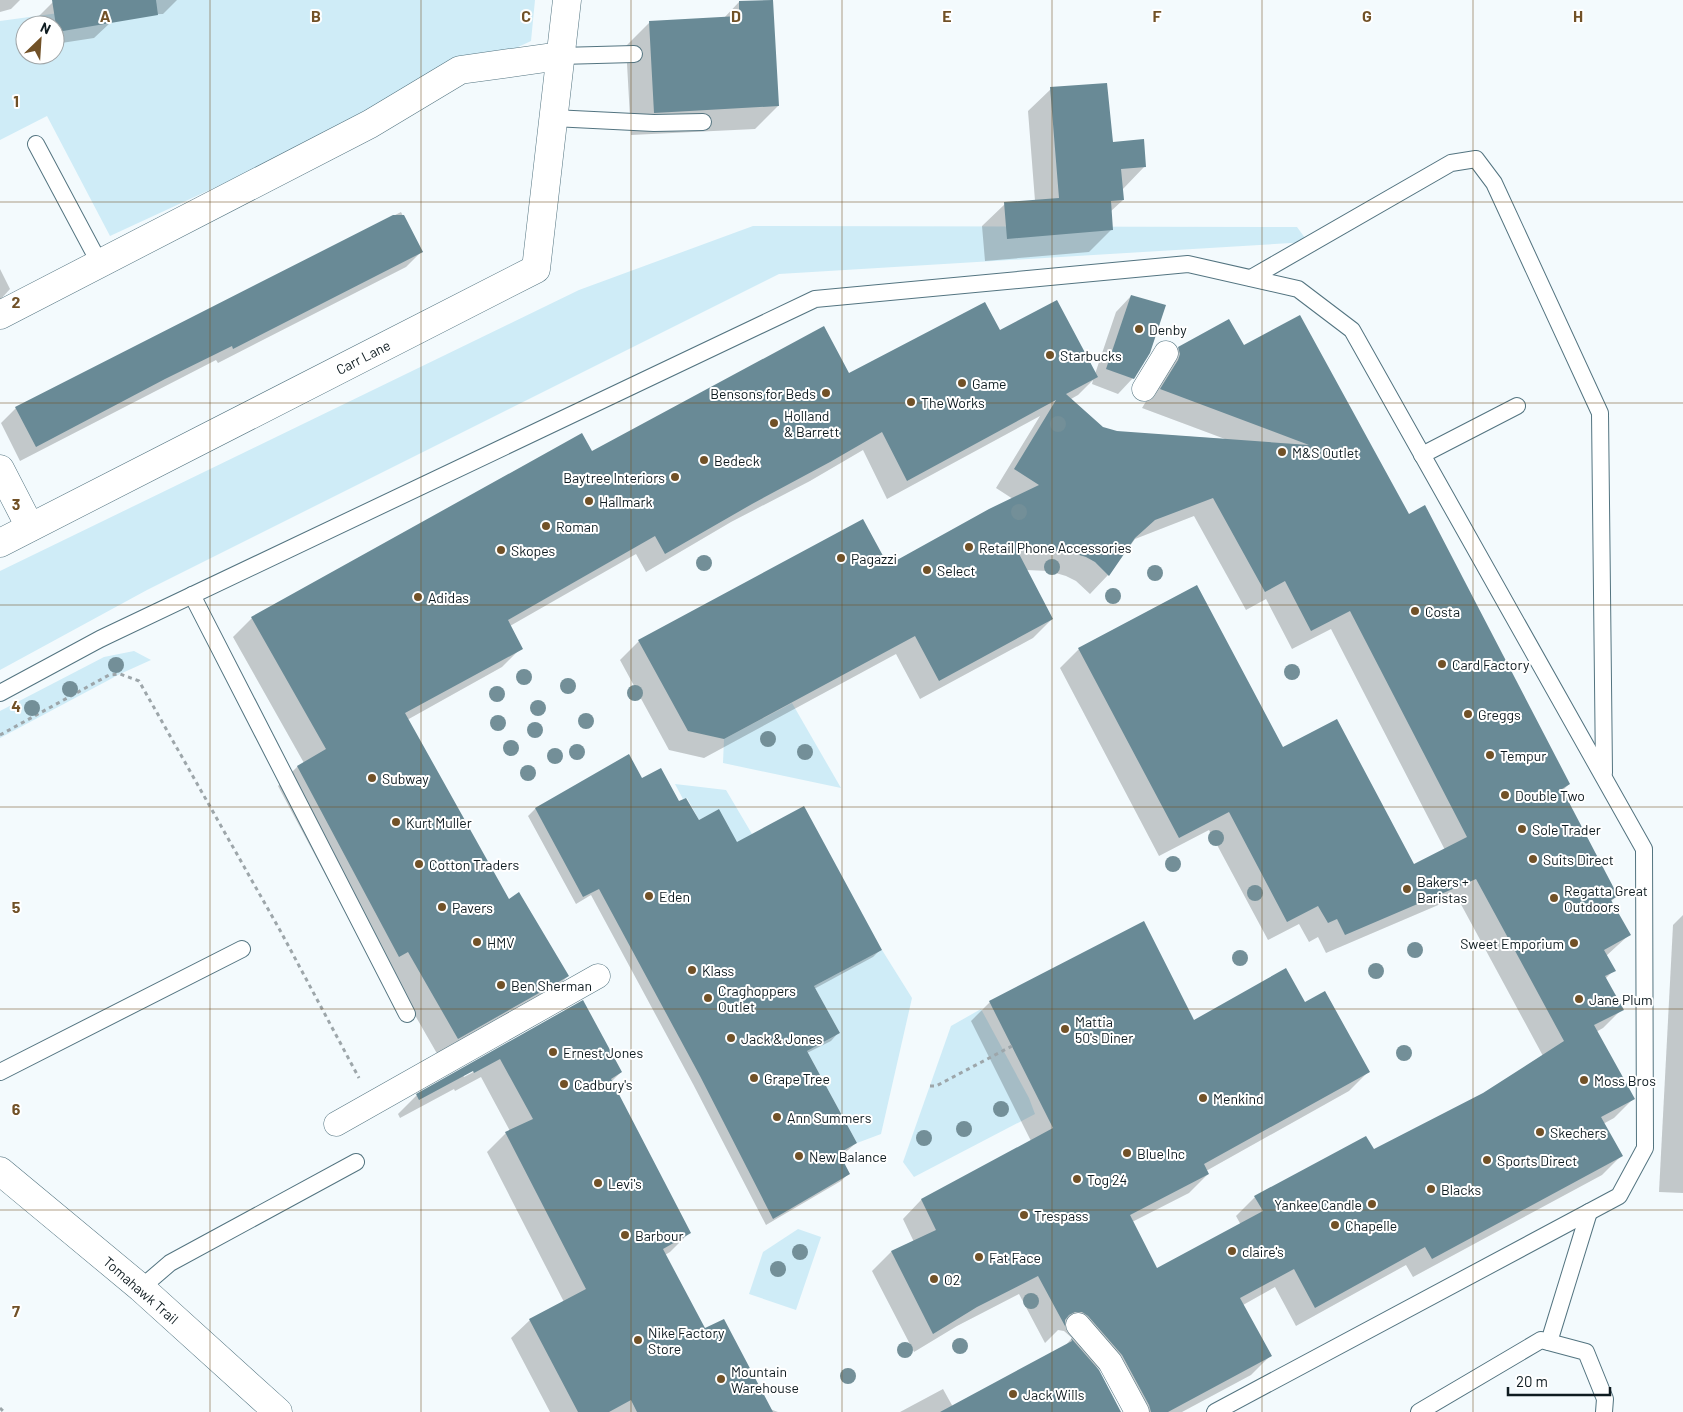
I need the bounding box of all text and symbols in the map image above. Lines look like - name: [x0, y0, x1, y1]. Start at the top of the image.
- text: A: [100, 6, 111, 25]
- text: B: [311, 6, 321, 25]
- text: C: [521, 6, 531, 25]
- text: D: [731, 6, 741, 25]
- text: E: [942, 6, 952, 25]
- text: F: [1153, 6, 1162, 25]
- text: G: [1362, 6, 1372, 25]
- text: H: [1573, 6, 1583, 25]
- north arrow: [15, 15, 65, 65]
- text: N: [38, 18, 54, 37]
- text: 1: [13, 91, 19, 110]
- text: 2: [12, 292, 21, 311]
- place label: Denby: [1149, 321, 1187, 338]
- marker: Denby: [1133, 323, 1145, 335]
- street label: Carr Lane: [333, 336, 393, 378]
- place label: Starbucks: [1060, 347, 1122, 364]
- marker: Starbucks: [1044, 349, 1056, 361]
- place label: Game: [972, 375, 1007, 392]
- marker: Game: [956, 377, 968, 389]
- place label: Bensons for Beds: [710, 385, 816, 402]
- marker: Bensons for Beds: [820, 387, 832, 399]
- place label: The Works: [921, 394, 985, 411]
- marker: The Works: [905, 396, 917, 408]
- place label: Holland & Barrett: [784, 407, 840, 440]
- marker: Holland & Barrett: [768, 417, 780, 429]
- place label: M&S Outlet: [1292, 444, 1359, 461]
- marker: M&S Outlet: [1276, 446, 1288, 458]
- place label: Bedeck: [714, 452, 760, 469]
- marker: Bedeck: [698, 454, 710, 466]
- place label: Baytree Interiors: [563, 469, 665, 486]
- marker: Baytree Interiors: [669, 471, 681, 483]
- place label: Hallmark: [599, 493, 653, 510]
- text: 3: [12, 494, 20, 513]
- marker: Hallmark: [583, 495, 595, 507]
- place label: Roman: [556, 518, 598, 535]
- marker: Roman: [540, 520, 552, 532]
- place label: Retail Phone Accessories: [979, 539, 1132, 556]
- marker: Retail Phone Accessories: [963, 541, 975, 553]
- place label: Skopes: [511, 542, 556, 559]
- marker: Skopes: [495, 544, 507, 556]
- place label: Pagazzi: [851, 550, 897, 567]
- marker: Pagazzi: [835, 552, 847, 564]
- place label: Select: [937, 562, 976, 579]
- marker: Select: [921, 564, 933, 576]
- place label: Adidas: [428, 589, 469, 606]
- marker: Adidas: [412, 591, 424, 603]
- place label: Costa: [1425, 603, 1460, 620]
- marker: Costa: [1409, 605, 1421, 617]
- place label: Card Factory: [1452, 656, 1530, 673]
- marker: Card Factory: [1436, 658, 1448, 670]
- text: 4: [11, 696, 21, 715]
- place label: Greggs: [1478, 706, 1521, 723]
- marker: Greggs: [1462, 708, 1474, 720]
- place label: Tempur: [1500, 747, 1546, 764]
- marker: Tempur: [1484, 749, 1496, 761]
- place label: Subway: [382, 770, 429, 787]
- marker: Subway: [366, 772, 378, 784]
- place label: Double Two: [1515, 787, 1585, 804]
- marker: Double Two: [1499, 789, 1511, 801]
- place label: Kurt Muller: [406, 814, 472, 831]
- marker: Kurt Muller: [390, 816, 402, 828]
- place label: Sole Trader: [1532, 821, 1601, 838]
- marker: Sole Trader: [1516, 823, 1528, 835]
- place label: Suits Direct: [1543, 851, 1614, 868]
- marker: Suits Direct: [1527, 853, 1539, 865]
- place label: Cotton Traders: [429, 856, 520, 873]
- marker: Cotton Traders: [413, 858, 425, 870]
- place label: Bakers + Baristas: [1417, 873, 1469, 906]
- place label: Regatta Great Outdoors: [1564, 882, 1648, 915]
- marker: Bakers + Baristas: [1401, 883, 1413, 895]
- place label: Eden: [659, 888, 690, 905]
- marker: Eden: [643, 890, 655, 902]
- marker: Regatta Great Outdoors: [1548, 892, 1560, 904]
- text: 5: [12, 897, 21, 916]
- place label: Pavers: [452, 899, 493, 916]
- marker: Pavers: [436, 901, 448, 913]
- place label: HMV: [487, 934, 514, 951]
- place label: Sweet Emporium: [1460, 935, 1564, 952]
- marker: HMV: [471, 936, 483, 948]
- marker: Sweet Emporium: [1568, 937, 1580, 949]
- place label: Klass: [702, 962, 734, 979]
- marker: Klass: [686, 964, 698, 976]
- place label: Ben Sherman: [511, 977, 592, 994]
- marker: Ben Sherman: [495, 979, 507, 991]
- place label: Craghoppers Outlet: [718, 982, 796, 1015]
- place label: Jane Plum: [1589, 991, 1653, 1008]
- marker: Craghoppers Outlet: [702, 992, 714, 1004]
- marker: Jane Plum: [1573, 993, 1585, 1005]
- place label: Mattia 50's Diner: [1075, 1013, 1133, 1046]
- marker: Mattia 50's Diner: [1059, 1023, 1071, 1035]
- place label: Jack & Jones: [741, 1030, 823, 1047]
- marker: Jack & Jones: [725, 1032, 737, 1044]
- place label: Ernest Jones: [563, 1044, 643, 1061]
- marker: Ernest Jones: [547, 1046, 559, 1058]
- place label: Grape Tree: [764, 1070, 830, 1087]
- marker: Grape Tree: [748, 1072, 760, 1084]
- place label: Moss Bros: [1594, 1072, 1656, 1089]
- marker: Moss Bros: [1578, 1074, 1590, 1086]
- place label: Cadbury's: [574, 1076, 633, 1093]
- marker: Cadbury's: [558, 1078, 570, 1090]
- place label: Menkind: [1213, 1090, 1264, 1107]
- marker: Menkind: [1197, 1092, 1209, 1104]
- text: 6: [12, 1099, 21, 1118]
- place label: Ann Summers: [787, 1109, 872, 1126]
- marker: Ann Summers: [771, 1111, 783, 1123]
- place label: Skechers: [1550, 1124, 1607, 1141]
- marker: Skechers: [1534, 1126, 1546, 1138]
- place label: Blue Inc: [1137, 1145, 1185, 1162]
- marker: Blue Inc: [1121, 1147, 1133, 1159]
- place label: New Balance: [809, 1148, 887, 1165]
- marker: New Balance: [793, 1150, 805, 1162]
- place label: Sports Direct: [1497, 1152, 1577, 1169]
- marker: Sports Direct: [1481, 1154, 1493, 1166]
- place label: Tog 24: [1087, 1171, 1127, 1188]
- marker: Tog 24: [1071, 1173, 1083, 1185]
- place label: Levi's: [608, 1175, 642, 1192]
- marker: Levi's: [592, 1177, 604, 1189]
- place label: Blacks: [1441, 1181, 1481, 1198]
- marker: Blacks: [1425, 1183, 1437, 1195]
- place label: Yankee Candle: [1274, 1196, 1362, 1213]
- marker: Yankee Candle: [1366, 1198, 1378, 1210]
- place label: Trespass: [1034, 1207, 1089, 1224]
- marker: Trespass: [1018, 1209, 1030, 1221]
- place label: Chapelle: [1345, 1217, 1397, 1234]
- marker: Chapelle: [1329, 1219, 1341, 1231]
- place label: Barbour: [635, 1227, 684, 1244]
- marker: Barbour: [619, 1229, 631, 1241]
- place label: claire's: [1242, 1243, 1284, 1260]
- marker: claire's: [1226, 1245, 1238, 1257]
- place label: Fat Face: [989, 1249, 1041, 1266]
- marker: Fat Face: [973, 1251, 985, 1263]
- street label: Tomahawk Trail: [100, 1253, 182, 1327]
- place label: O2: [944, 1271, 960, 1288]
- marker: O2: [928, 1273, 940, 1285]
- text: 7: [12, 1301, 20, 1320]
- place label: Nike Factory Store: [648, 1324, 725, 1357]
- marker: Nike Factory Store: [632, 1334, 644, 1346]
- place label: Mountain Warehouse: [731, 1363, 799, 1396]
- scale bar: [1508, 1364, 1610, 1396]
- text: 20 m: [1516, 1372, 1548, 1390]
- marker: Mountain Warehouse: [715, 1373, 727, 1385]
- place label: Jack Wills: [1023, 1386, 1085, 1403]
- marker: Jack Wills: [1007, 1388, 1019, 1400]

